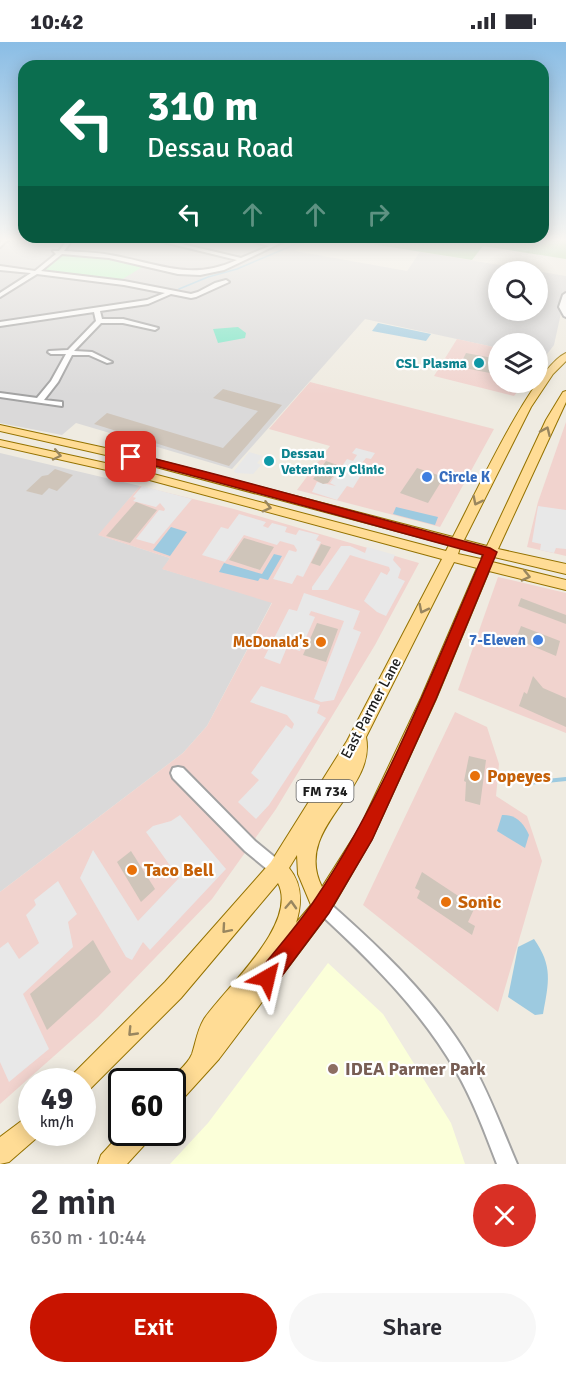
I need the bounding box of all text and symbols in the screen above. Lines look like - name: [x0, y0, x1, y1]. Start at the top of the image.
- text: 10:42: [30, 8, 84, 35]
- text: 310 m: [147, 81, 258, 132]
- icon: left: [48, 84, 126, 162]
- text: Dessau Road: [147, 132, 294, 165]
- icon: left: [173, 198, 206, 231]
- icon: ahead: [236, 198, 269, 231]
- icon: ahead: [299, 198, 332, 231]
- icon: right: [362, 198, 395, 231]
- map controls: [488, 261, 548, 393]
- button: search: [488, 261, 548, 321]
- button: layers: [488, 333, 548, 393]
- place label: CSL Plasma: [396, 355, 467, 372]
- marker: CSL Plasma: [472, 356, 486, 370]
- one-way arrow: [538, 427, 550, 438]
- pin: [105, 431, 156, 482]
- icon: arrive: [114, 440, 147, 473]
- place label: Dessau Veterinary Clinic: [281, 445, 385, 478]
- one-way arrow: [52, 447, 62, 460]
- marker: Dessau Veterinary Clinic: [262, 454, 276, 468]
- place label: Circle K: [439, 468, 491, 486]
- marker: Circle K: [420, 470, 434, 484]
- one-way arrow: [473, 495, 484, 506]
- one-way arrow: [262, 499, 272, 512]
- one-way arrow: [521, 568, 531, 581]
- one-way arrow: [418, 602, 430, 613]
- place label: 7-Eleven: [469, 631, 526, 649]
- place label: McDonald's: [233, 633, 309, 651]
- marker: 7-Eleven: [531, 633, 545, 647]
- marker: McDonald's: [314, 635, 328, 649]
- street label: East Parmer Lane: [337, 654, 405, 762]
- place label: Popeyes: [487, 765, 551, 787]
- marker: Popeyes: [468, 769, 482, 783]
- road number: FM 734: [296, 780, 354, 802]
- place label: Taco Bell: [144, 859, 214, 881]
- marker: Taco Bell: [125, 863, 139, 877]
- place label: Sonic: [458, 891, 502, 913]
- marker: Sonic: [439, 895, 453, 909]
- one-way arrow: [284, 900, 297, 909]
- one-way arrow: [222, 922, 233, 933]
- position arrow: [235, 946, 299, 1010]
- one-way arrow: [128, 1025, 139, 1035]
- place label: IDEA Parmer Park: [345, 1058, 486, 1080]
- marker: IDEA Parmer Park: [326, 1062, 340, 1076]
- speed limit sign: 60: [108, 1068, 186, 1146]
- text: 49: [41, 1081, 73, 1118]
- text: km/h: [40, 1113, 74, 1131]
- text: 2 min: [30, 1180, 116, 1225]
- button: close: [473, 1184, 536, 1247]
- text: 630 m · 10:44: [30, 1225, 146, 1250]
- button: Exit: [30, 1293, 277, 1362]
- button: Share: [289, 1293, 536, 1362]

